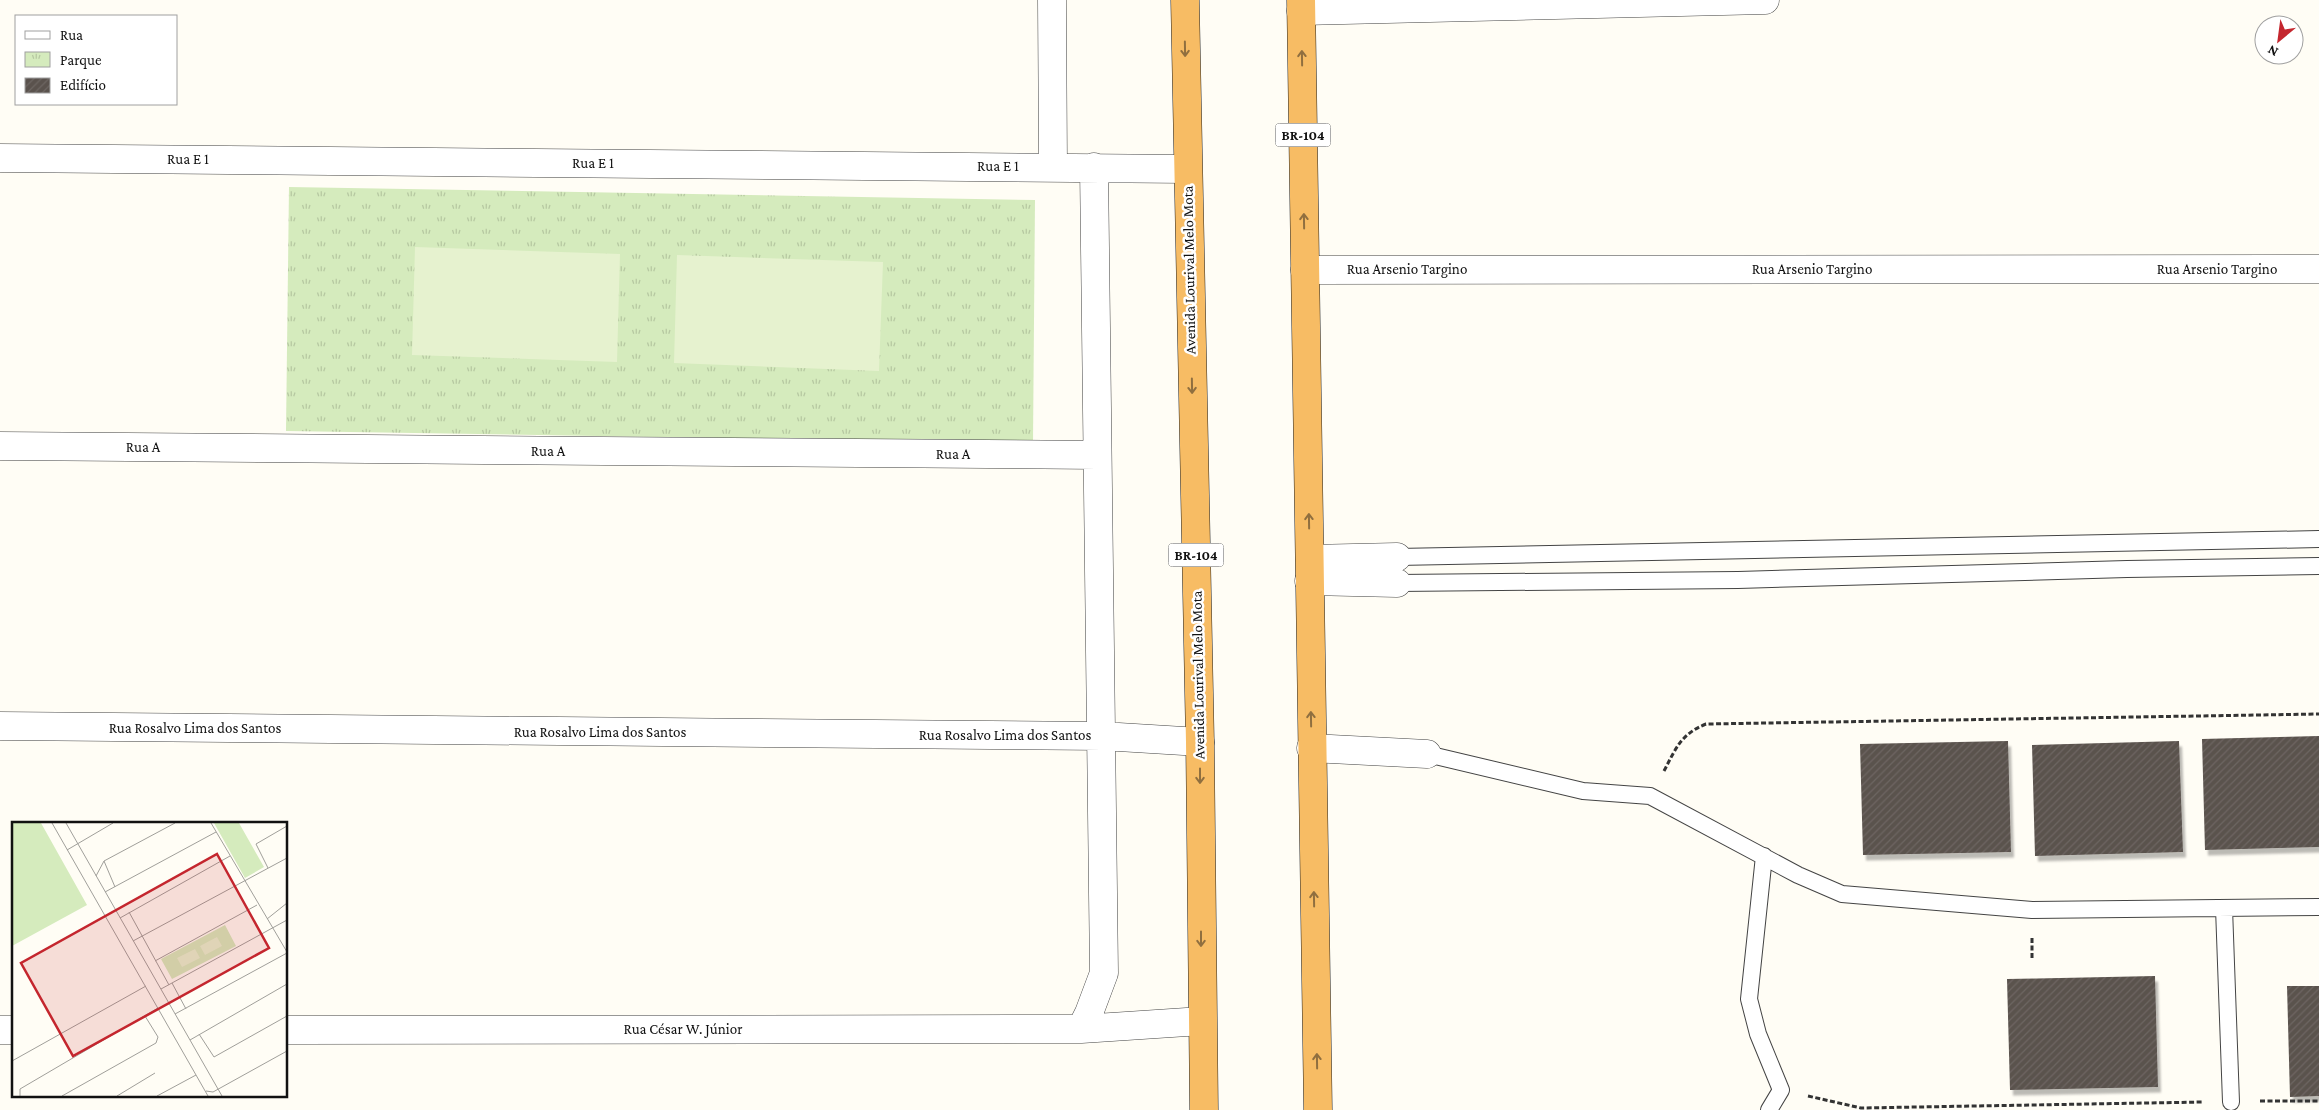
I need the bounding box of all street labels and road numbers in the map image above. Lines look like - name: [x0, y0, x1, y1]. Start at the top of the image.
- road number: BR-104: [1276, 124, 1330, 146]
- street label: Rua E 1: [167, 151, 209, 167]
- street label: Rua E 1: [572, 155, 614, 171]
- street label: Rua E 1: [977, 158, 1019, 174]
- street label: Avenida Lourival Melo Mota: [1180, 185, 1198, 355]
- street label: Rua Arsenio Targino: [1347, 261, 1467, 278]
- street label: Rua Arsenio Targino: [1752, 261, 1872, 278]
- street label: Rua Arsenio Targino: [2157, 261, 2277, 278]
- street label: Rua A: [126, 439, 161, 455]
- street label: Rua A: [531, 443, 566, 459]
- street label: Rua A: [936, 446, 971, 462]
- road number: BR-104: [1168, 544, 1224, 566]
- street label: Avenida Lourival Melo Mota: [1189, 590, 1207, 760]
- street label: Rua Rosalvo Lima dos Santos: [109, 720, 281, 736]
- street label: Rua Rosalvo Lima dos Santos: [514, 724, 686, 740]
- street label: Rua Rosalvo Lima dos Santos: [919, 727, 1091, 743]
- street label: Rua César W. Júnior: [624, 1021, 743, 1038]

